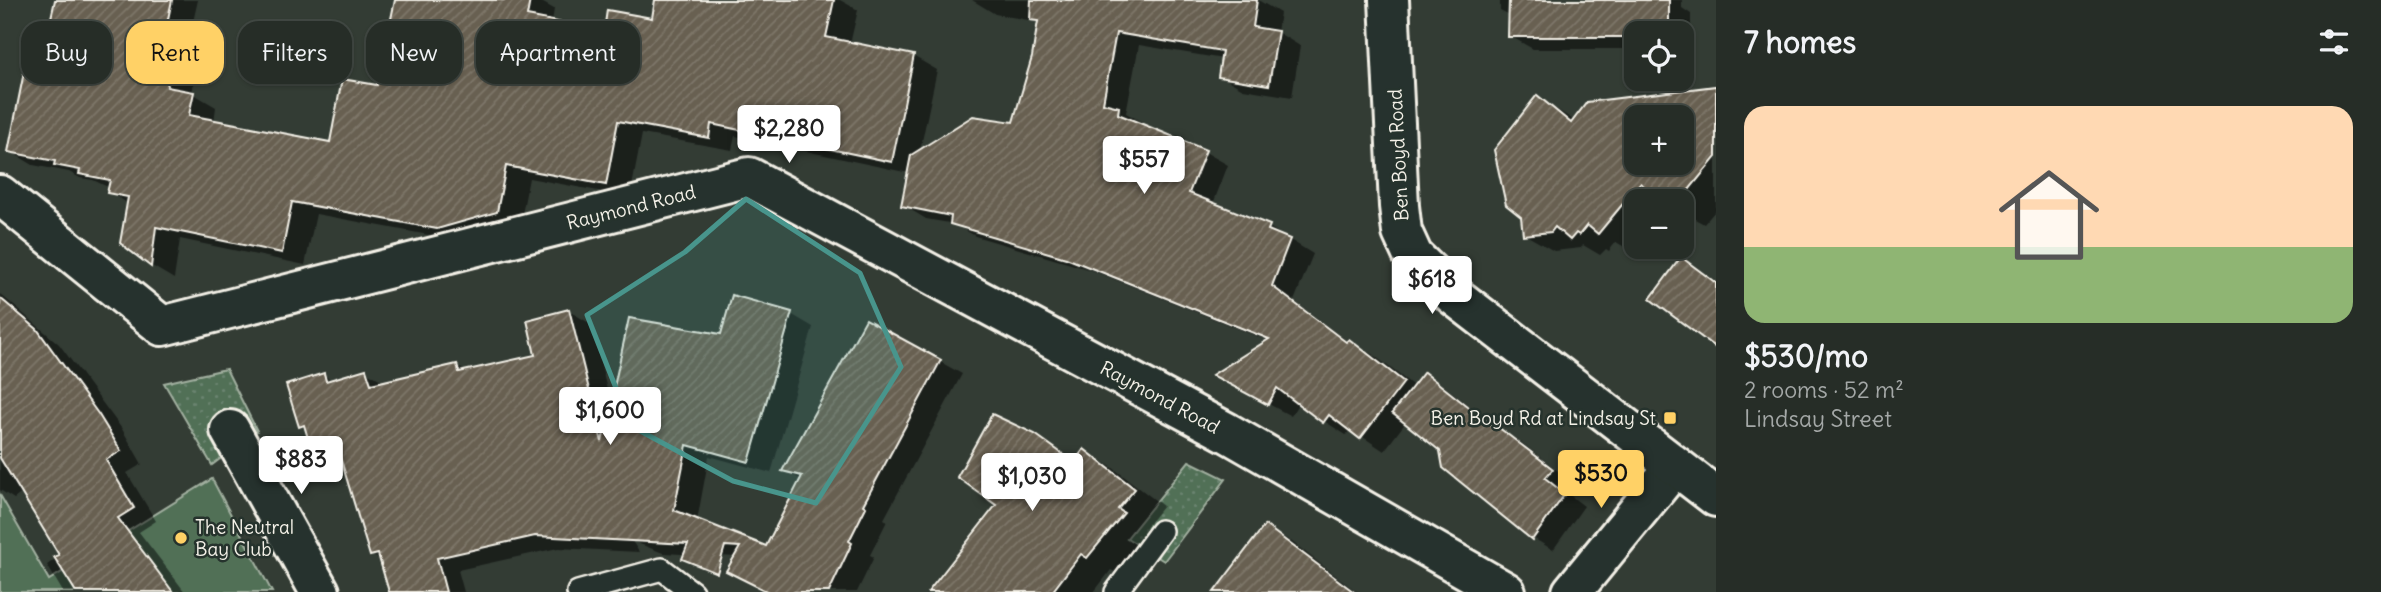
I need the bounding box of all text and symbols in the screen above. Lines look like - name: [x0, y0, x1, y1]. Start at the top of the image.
- chip: Buy: [21, 21, 112, 84]
- chip: Rent: [126, 21, 224, 84]
- chip: Filters: [238, 21, 352, 84]
- chip: New: [366, 21, 462, 84]
- chip: Apartment: [476, 21, 640, 84]
- map controls: [1624, 21, 1694, 259]
- button: locate: [1624, 21, 1694, 91]
- text: 7 homes: [1744, 23, 1856, 61]
- icon: filters: [2315, 23, 2353, 61]
- street label: Ben Boyd Road: [1383, 88, 1413, 222]
- button: +: [1624, 105, 1694, 175]
- pin: $2,280: [732, 106, 846, 165]
- text: $2,280: [753, 113, 825, 142]
- pin: $557: [1103, 136, 1185, 196]
- text: $557: [1119, 144, 1169, 173]
- icon: home: [1986, 152, 2112, 278]
- street label: Raymond Road: [564, 179, 698, 235]
- button: −: [1624, 189, 1694, 259]
- pin: $618: [1391, 256, 1473, 316]
- text: $618: [1408, 264, 1456, 293]
- text: $530/mo: [1744, 337, 1868, 375]
- street label: Raymond Road: [1096, 355, 1224, 439]
- text: 2 rooms · 52 m²: [1744, 375, 1904, 404]
- pin: $1,600: [553, 388, 667, 447]
- text: $1,600: [575, 395, 645, 424]
- text: Lindsay Street: [1744, 404, 1892, 433]
- place label: Ben Boyd Rd at Lindsay St: [1431, 406, 1656, 430]
- marker: Ben Boyd Rd at Lindsay St: [1662, 410, 1678, 426]
- pin: $883: [260, 436, 342, 496]
- text: $883: [275, 444, 327, 473]
- pin: $530: [1560, 450, 1642, 510]
- pin: $1,030: [975, 454, 1089, 513]
- text: $530: [1574, 458, 1628, 487]
- text: $1,030: [997, 461, 1067, 490]
- place label: The Neutral Bay Club: [195, 515, 294, 561]
- marker: The Neutral Bay Club: [173, 530, 189, 546]

